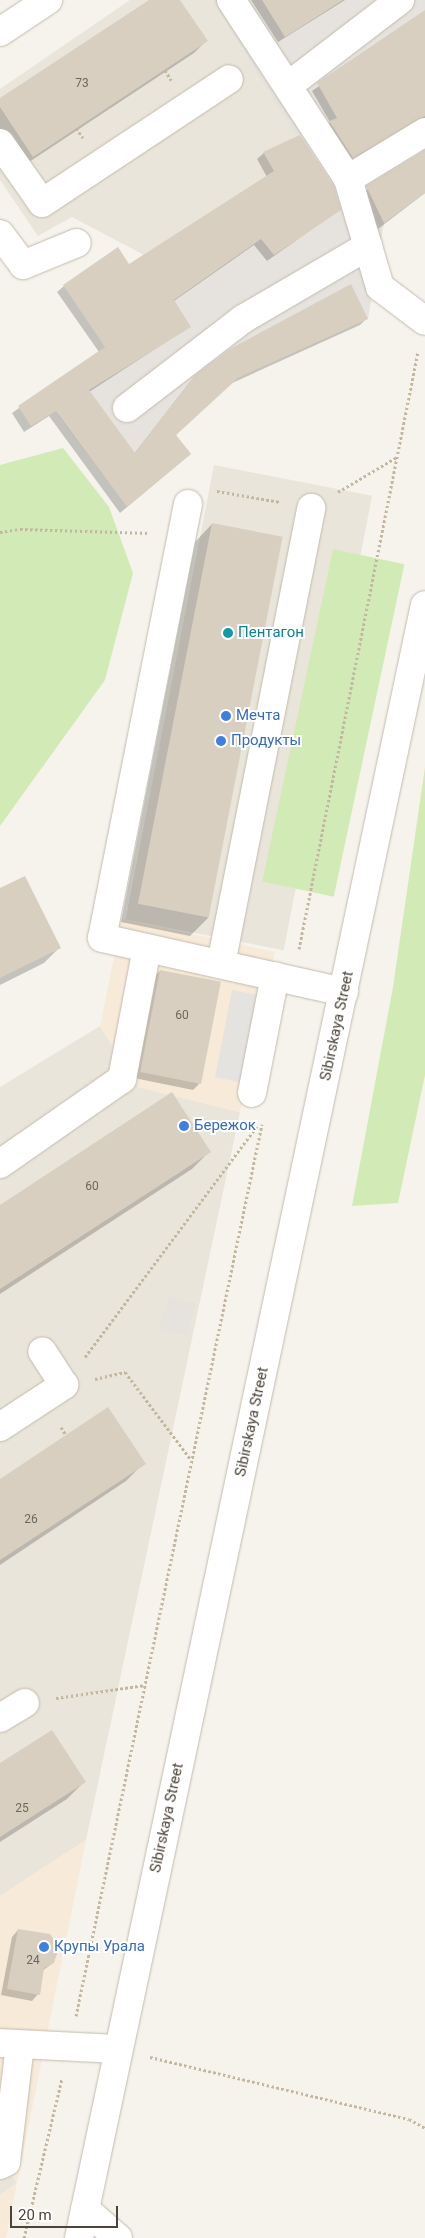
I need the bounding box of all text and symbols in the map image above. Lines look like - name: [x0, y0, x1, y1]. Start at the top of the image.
- house number: 73: [75, 77, 89, 91]
- place label: Пентагон: [238, 624, 304, 642]
- marker: Пентагон: [222, 627, 234, 639]
- place label: Мечта: [236, 707, 280, 725]
- marker: Мечта: [220, 710, 232, 722]
- place label: Продукты: [231, 732, 301, 750]
- marker: Продукты: [215, 735, 227, 747]
- street label: Sibirskaya Street: [317, 970, 357, 1082]
- house number: 60: [175, 1009, 189, 1023]
- place label: Бережок: [194, 1117, 256, 1135]
- marker: Бережок: [178, 1120, 190, 1132]
- house number: 60: [85, 1180, 99, 1194]
- street label: Sibirskaya Street: [232, 1366, 272, 1478]
- house number: 26: [24, 1513, 38, 1527]
- street label: Sibirskaya Street: [147, 1762, 187, 1874]
- house number: 25: [15, 1802, 29, 1816]
- place label: Крупы Урала: [54, 1938, 145, 1956]
- marker: Крупы Урала: [38, 1941, 50, 1953]
- house number: 24: [26, 1954, 40, 1968]
- scale bar: [12, 2196, 120, 2228]
- text: 20 m: [18, 2206, 52, 2224]

